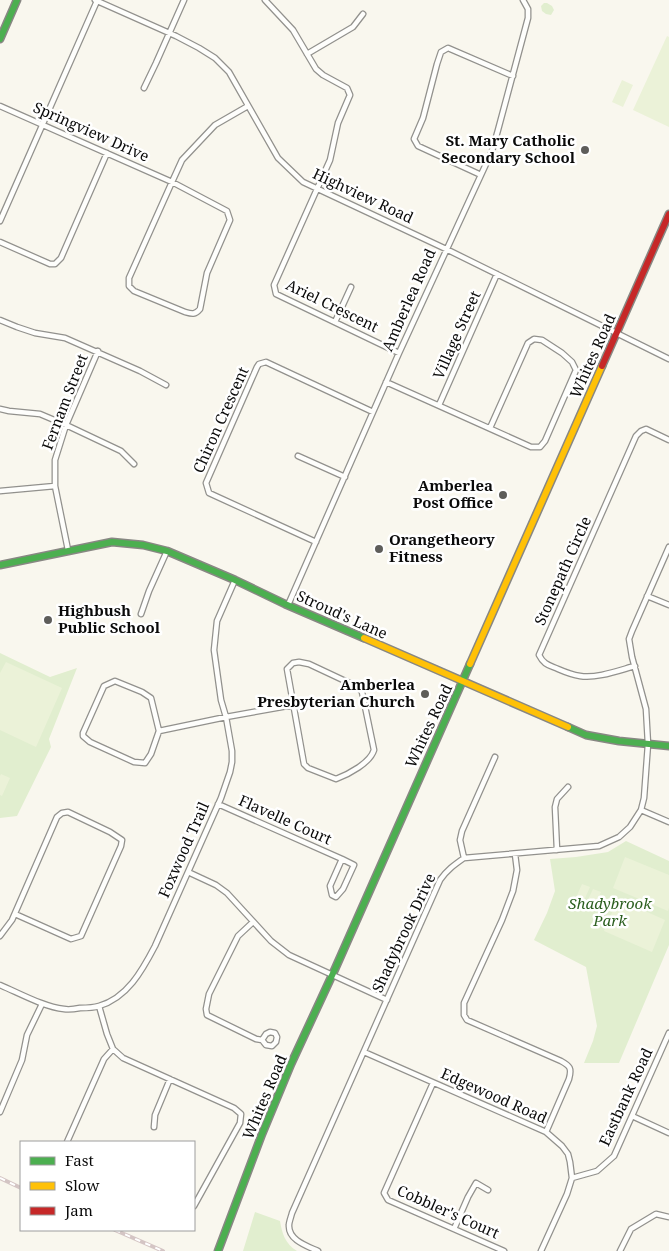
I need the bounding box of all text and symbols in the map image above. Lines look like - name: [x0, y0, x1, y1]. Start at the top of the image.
- street label: Springview Drive: [30, 97, 152, 166]
- place label: St. Mary Catholic Secondary School: [441, 130, 576, 167]
- marker: St. Mary Catholic Secondary School: [579, 144, 591, 156]
- street label: Highview Road: [310, 163, 417, 227]
- street label: Amberlea Road: [377, 245, 440, 354]
- street label: Ariel Crescent: [283, 274, 382, 336]
- street label: Village Street: [428, 287, 484, 382]
- street label: Whites Road: [565, 310, 620, 401]
- street label: Fernam Street: [37, 351, 92, 453]
- street label: Chiron Crescent: [188, 363, 252, 476]
- place label: Amberlea Post Office: [413, 475, 493, 512]
- marker: Amberlea Post Office: [497, 489, 509, 501]
- street label: Stonepath Circle: [529, 513, 595, 628]
- place label: Orangetheory Fitness: [389, 529, 495, 566]
- marker: Orangetheory Fitness: [373, 543, 385, 555]
- street label: Stroud's Lane: [294, 585, 391, 643]
- place label: Highbush Public School: [58, 600, 161, 637]
- marker: Highbush Public School: [42, 614, 54, 626]
- place label: Amberlea Presbyterian Church: [257, 674, 415, 711]
- street label: Whites Road: [400, 680, 456, 771]
- marker: Amberlea Presbyterian Church: [419, 688, 431, 700]
- street label: Flavelle Court: [236, 790, 335, 848]
- street label: Foxwood Trail: [153, 798, 213, 901]
- street label: Shadybrook Drive: [367, 870, 440, 996]
- park label: Shadybrook Park: [568, 893, 652, 930]
- street label: Eastbank Road: [594, 1044, 657, 1149]
- street label: Whites Road: [237, 1051, 291, 1142]
- street label: Edgewood Road: [438, 1063, 551, 1127]
- legend: [20, 1141, 195, 1231]
- text: Fast: [65, 1150, 94, 1170]
- text: Slow: [65, 1175, 99, 1195]
- street label: Cobbler's Court: [394, 1180, 503, 1243]
- text: Jam: [64, 1200, 93, 1220]

